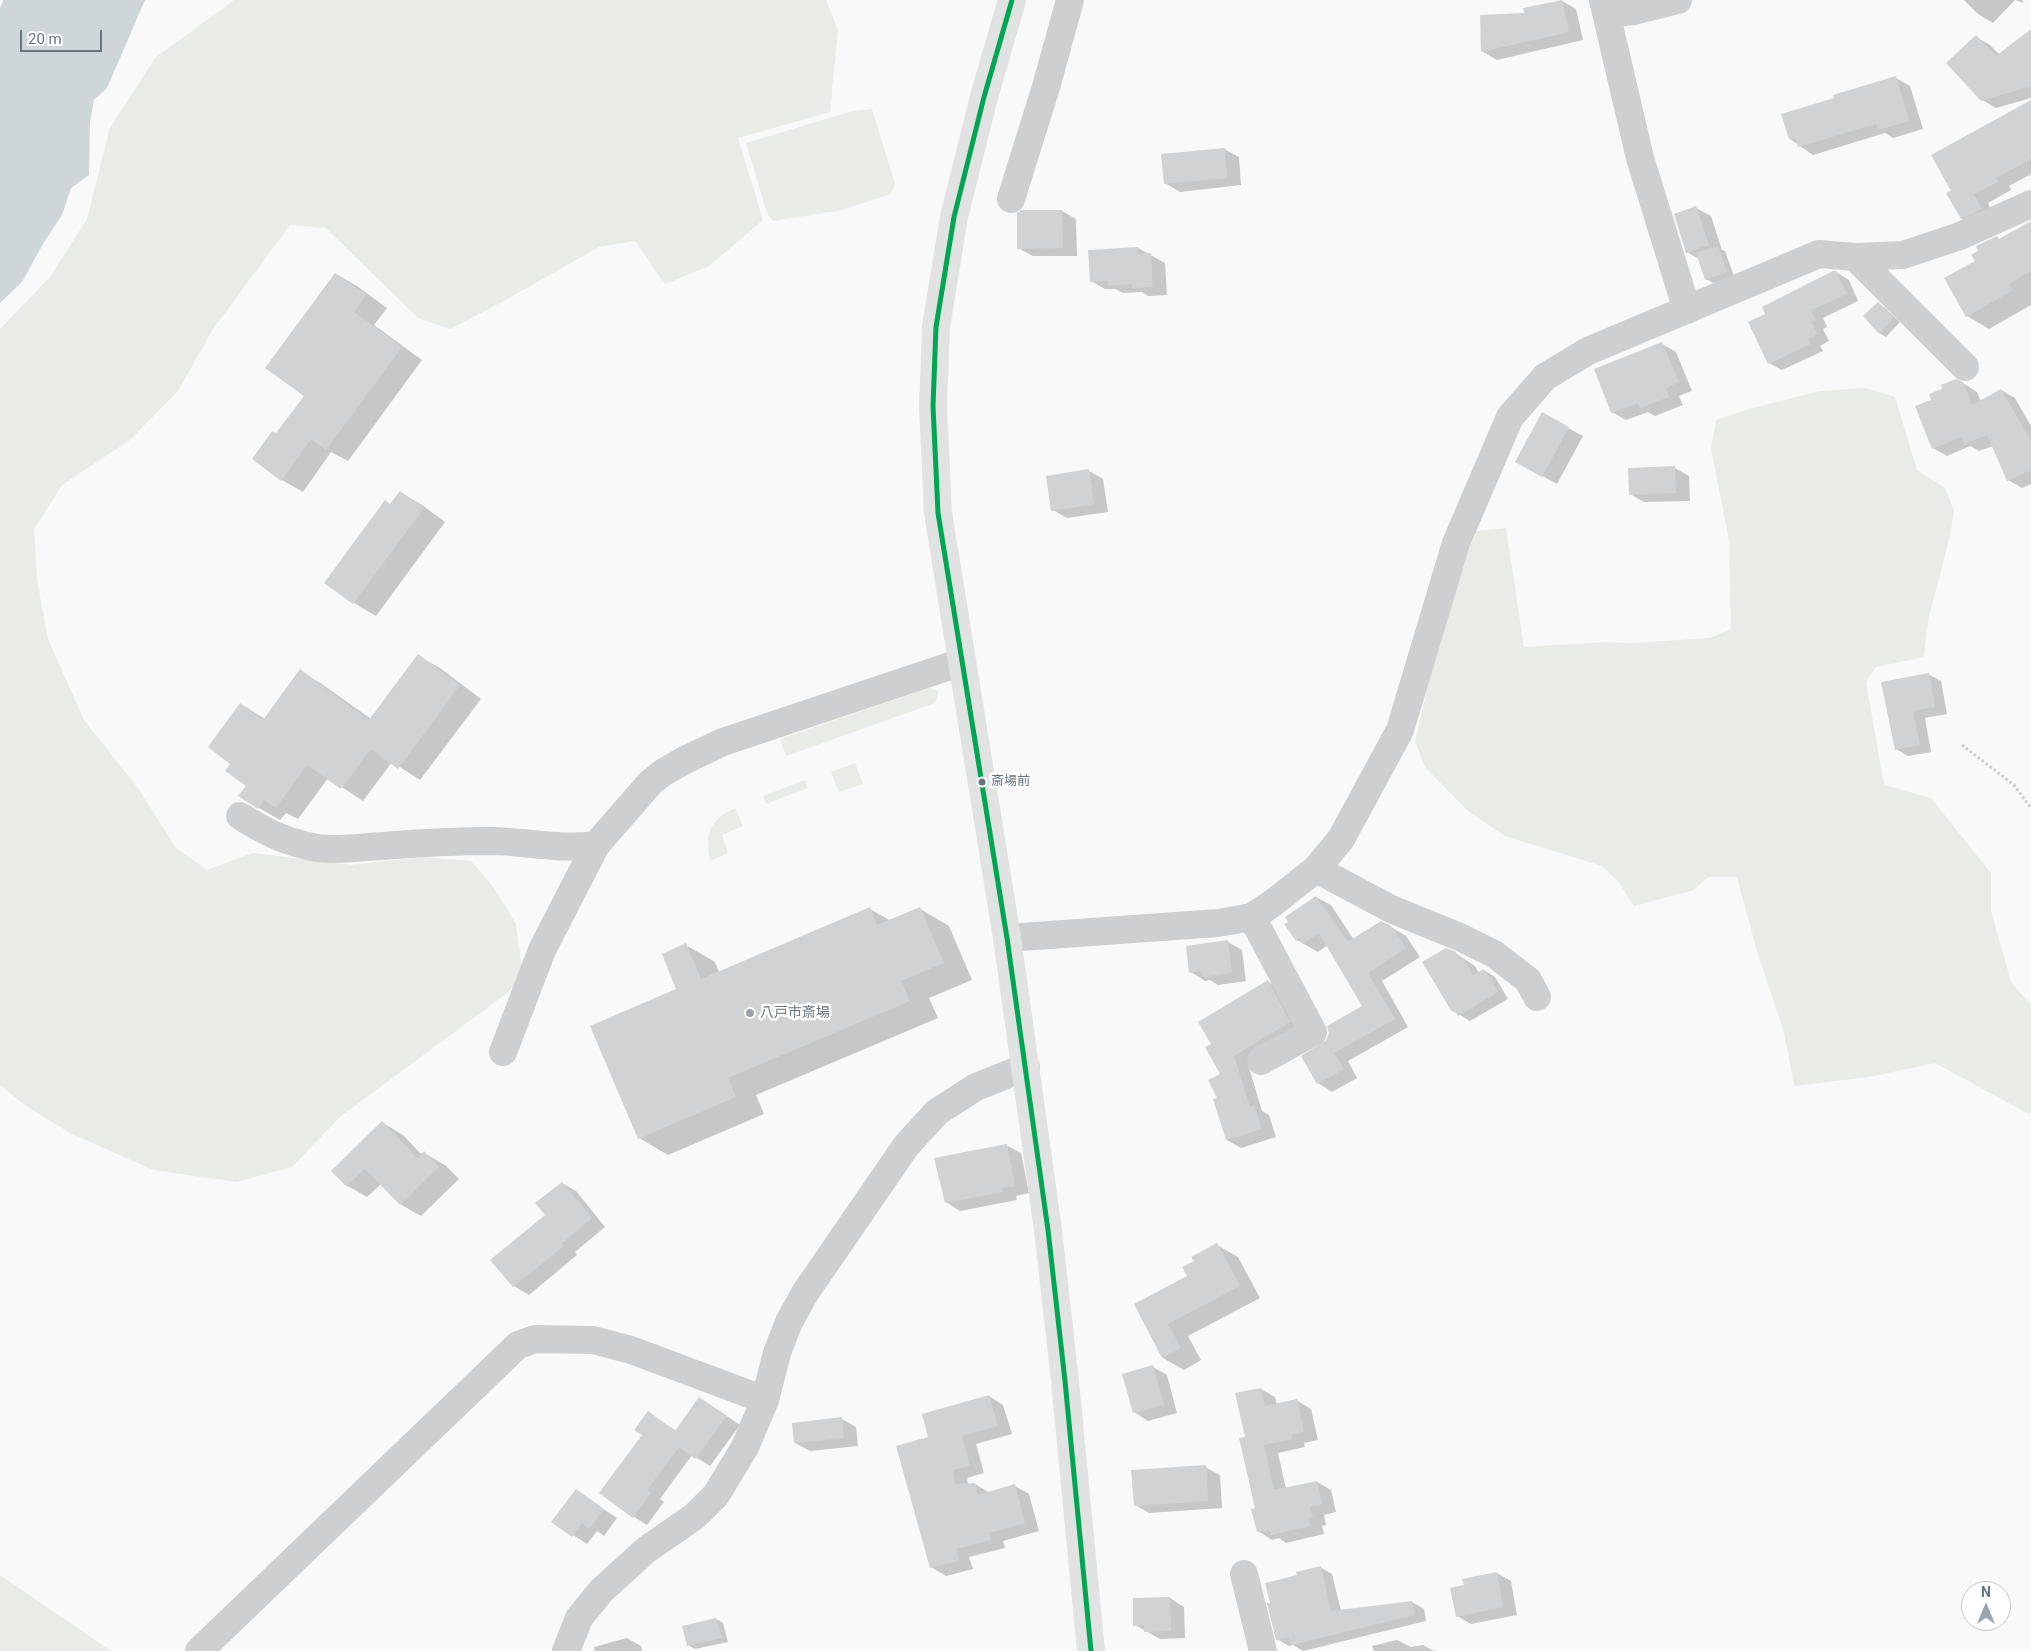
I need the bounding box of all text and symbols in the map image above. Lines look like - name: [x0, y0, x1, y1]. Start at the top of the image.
- scale bar: [22, 20, 105, 52]
- text: 20 m: [28, 30, 62, 48]
- place label: 斎場前: [991, 774, 1030, 790]
- marker: 斎場前: [977, 777, 987, 787]
- place label: 八戸市斎場: [760, 1005, 830, 1021]
- marker: 八戸市斎場: [744, 1007, 756, 1019]
- north arrow: [1961, 1581, 2011, 1631]
- text: N: [1981, 1584, 1991, 1600]

